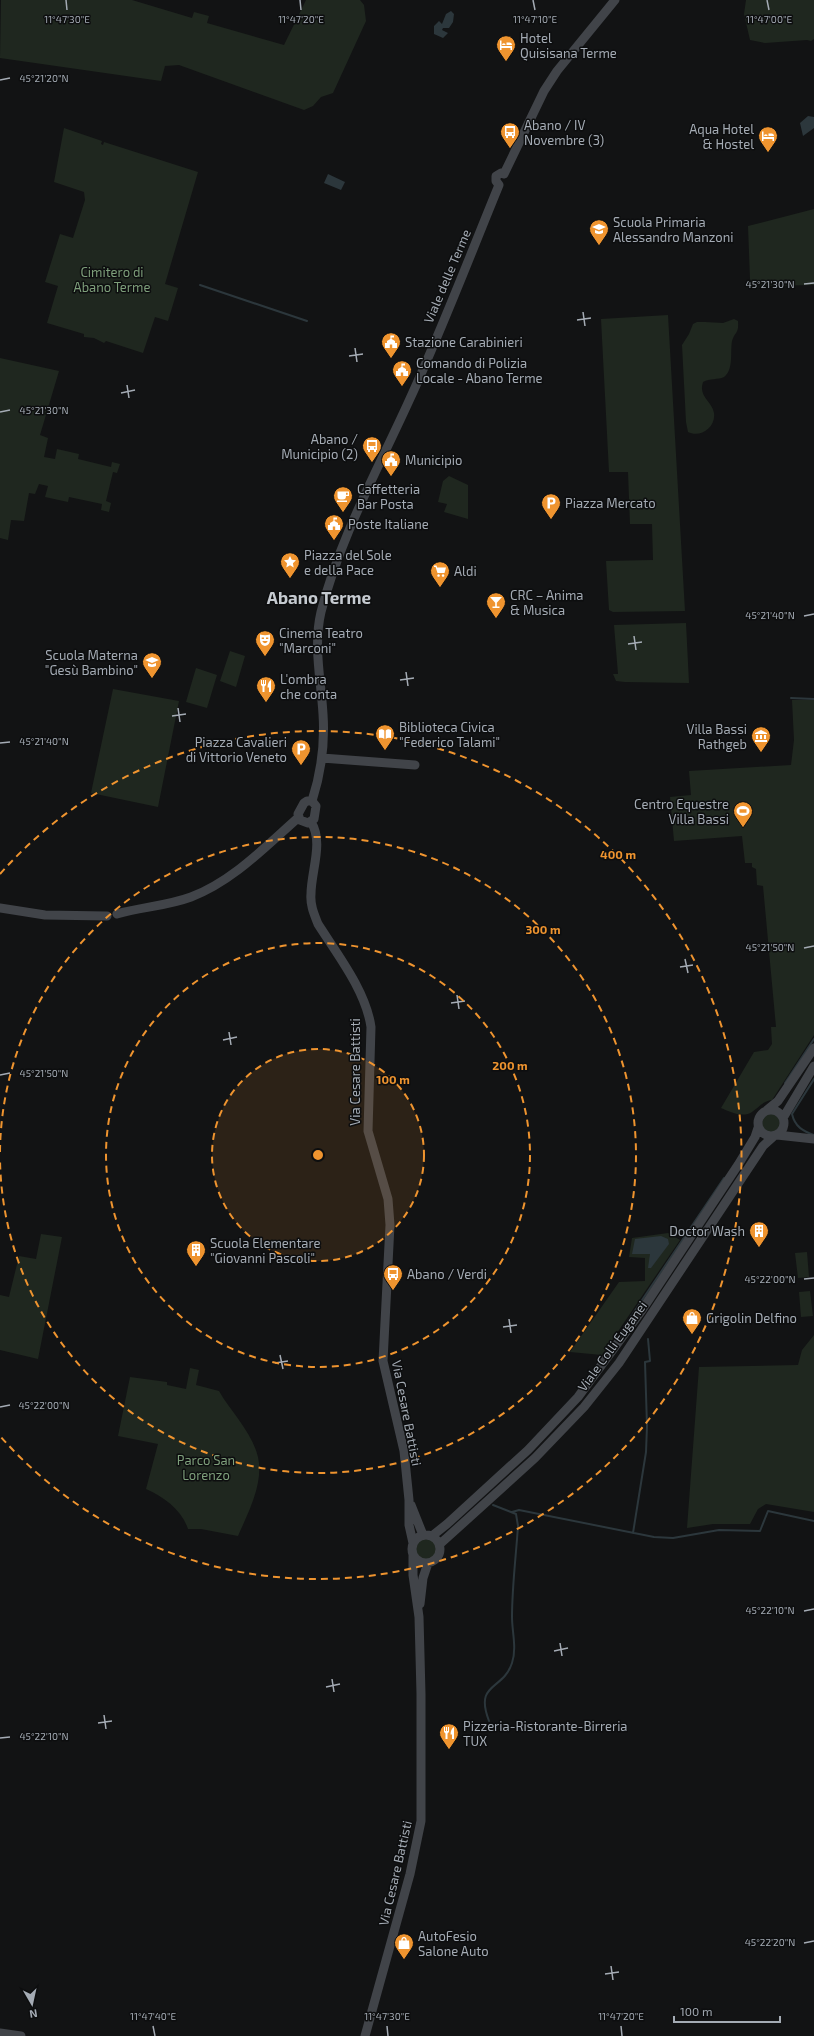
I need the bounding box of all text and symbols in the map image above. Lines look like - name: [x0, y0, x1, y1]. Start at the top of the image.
- text: 11°47'30"E: [44, 13, 90, 25]
- text: 11°47'20"E: [278, 13, 324, 25]
- text: 11°47'10"E: [513, 13, 557, 25]
- text: 11°47'00"E: [746, 13, 792, 25]
- place label: Hotel Quisisana Terme: [520, 30, 617, 61]
- hotel icon: Hotel Quisisana Terme: [495, 34, 517, 62]
- text: 45°21'20"N: [19, 72, 69, 84]
- place label: Abano / IV Novembre (3): [524, 117, 604, 148]
- bus stop icon: Abano / IV Novembre (3): [499, 121, 521, 149]
- place label: Aqua Hotel & Hostel: [689, 121, 754, 152]
- hotel icon: Aqua Hotel & Hostel: [757, 125, 779, 153]
- place label: Scuola Primaria Alessandro Manzoni: [613, 214, 733, 245]
- school or university icon: Scuola Primaria Alessandro Manzoni: [588, 218, 610, 246]
- street label: Viale delle Terme: [420, 227, 474, 325]
- park label: Cimitero di Abano Terme: [74, 264, 150, 295]
- text: 45°21'30"N: [746, 278, 795, 290]
- public building icon: Stazione Carabinieri: [380, 331, 402, 359]
- place label: Stazione Carabinieri: [405, 334, 523, 350]
- place label: Comando di Polizia Locale - Abano Terme: [416, 355, 543, 386]
- public building icon: Comando di Polizia Locale - Abano Terme: [391, 359, 413, 387]
- text: 45°21'30"N: [20, 404, 69, 416]
- place label: Abano / Municipio (2): [281, 431, 358, 462]
- bus stop icon: Abano / Municipio (2): [361, 435, 383, 463]
- public building icon: Municipio: [380, 449, 402, 477]
- place label: Municipio: [405, 452, 462, 468]
- place label: Caffetteria Bar Posta: [357, 481, 420, 512]
- cafe icon: Caffetteria Bar Posta: [332, 485, 354, 513]
- parking icon: Piazza Mercato: [540, 492, 562, 520]
- place label: Piazza Mercato: [565, 495, 656, 511]
- public building icon: Poste Italiane: [323, 513, 345, 541]
- place label: Poste Italiane: [348, 516, 429, 532]
- place label: Piazza del Sole e della Pace: [304, 547, 392, 578]
- place icon: Piazza del Sole e della Pace: [279, 551, 301, 579]
- supermarket icon: Aldi: [429, 560, 451, 588]
- place label: Aldi: [454, 563, 477, 579]
- district label: Abano Terme: [267, 587, 371, 607]
- place label: CRC – Anima & Musica: [510, 587, 583, 618]
- bar icon: CRC – Anima & Musica: [485, 591, 507, 619]
- text: 45°21'40"N: [745, 609, 795, 621]
- place label: Cinema Teatro "Marconi": [279, 625, 363, 656]
- theatre icon: Cinema Teatro "Marconi": [254, 629, 276, 657]
- place label: Scuola Materna "Gesù Bambino": [45, 647, 138, 678]
- school or university icon: Scuola Materna "Gesù Bambino": [141, 651, 163, 679]
- place label: L'ombra che conta: [280, 671, 337, 702]
- restaurant icon: L'ombra che conta: [255, 675, 277, 703]
- place label: Biblioteca Civica "Federico Talami": [399, 719, 500, 750]
- place label: Villa Bassi Rathgeb: [686, 721, 747, 752]
- library icon: Biblioteca Civica "Federico Talami": [374, 723, 396, 751]
- museum icon: Villa Bassi Rathgeb: [750, 725, 772, 753]
- place label: Piazza Cavalieri di Vittorio Veneto: [186, 734, 287, 765]
- text: 45°21'40"N: [19, 735, 69, 747]
- parking icon: Piazza Cavalieri di Vittorio Veneto: [290, 738, 312, 766]
- place label: Centro Equestre Villa Bassi: [634, 796, 729, 827]
- sports icon: Centro Equestre Villa Bassi: [732, 800, 754, 828]
- text: 400 m: [600, 847, 636, 861]
- text: 300 m: [525, 922, 561, 936]
- text: 45°21'50"N: [746, 941, 794, 953]
- street label: Via Cesare Battisti: [347, 1018, 363, 1126]
- text: 200 m: [492, 1058, 528, 1072]
- text: 45°21'50"N: [20, 1067, 68, 1079]
- text: 100 m: [376, 1072, 410, 1086]
- centre of rings: [311, 1148, 325, 1162]
- building icon: Doctor Wash: [748, 1220, 770, 1248]
- place label: Doctor Wash: [669, 1223, 745, 1239]
- place label: Scuola Elementare "Giovanni Pascoli": [210, 1235, 321, 1266]
- building icon: Scuola Elementare "Giovanni Pascoli": [185, 1239, 207, 1267]
- bus stop icon: Abano / Verdi: [382, 1263, 404, 1291]
- place label: Abano / Verdi: [407, 1266, 487, 1282]
- text: 45°22'00"N: [744, 1273, 796, 1285]
- street label: Viale Colli Euganei: [574, 1298, 650, 1394]
- shop icon: Grigolin Delfino: [681, 1307, 703, 1335]
- place label: Grigolin Delfino: [706, 1310, 797, 1326]
- street label: Via Cesare Battisti: [389, 1359, 425, 1467]
- text: 45°22'00"N: [18, 1399, 70, 1411]
- park label: Parco San Lorenzo: [177, 1452, 235, 1483]
- text: 45°22'10"N: [745, 1604, 795, 1616]
- place label: Pizzeria-Ristorante-Birreria TUX: [463, 1718, 628, 1749]
- restaurant icon: Pizzeria-Ristorante-Birreria TUX: [438, 1722, 460, 1750]
- text: 45°22'10"N: [19, 1730, 69, 1742]
- street label: Via Cesare Battisti: [375, 1819, 415, 1927]
- place label: AutoFesio Salone Auto: [418, 1928, 489, 1959]
- shop icon: AutoFesio Salone Auto: [393, 1932, 415, 1960]
- text: 45°22'20"N: [745, 1936, 795, 1948]
- north arrow: [12, 1984, 52, 2024]
- scale bar: [674, 1998, 780, 2024]
- text: 100 m: [680, 2004, 712, 2018]
- text: N: [29, 2007, 39, 2021]
- text: 11°47'40"E: [130, 2010, 176, 2022]
- text: 11°47'30"E: [364, 2010, 410, 2022]
- text: 11°47'20"E: [598, 2010, 644, 2022]

